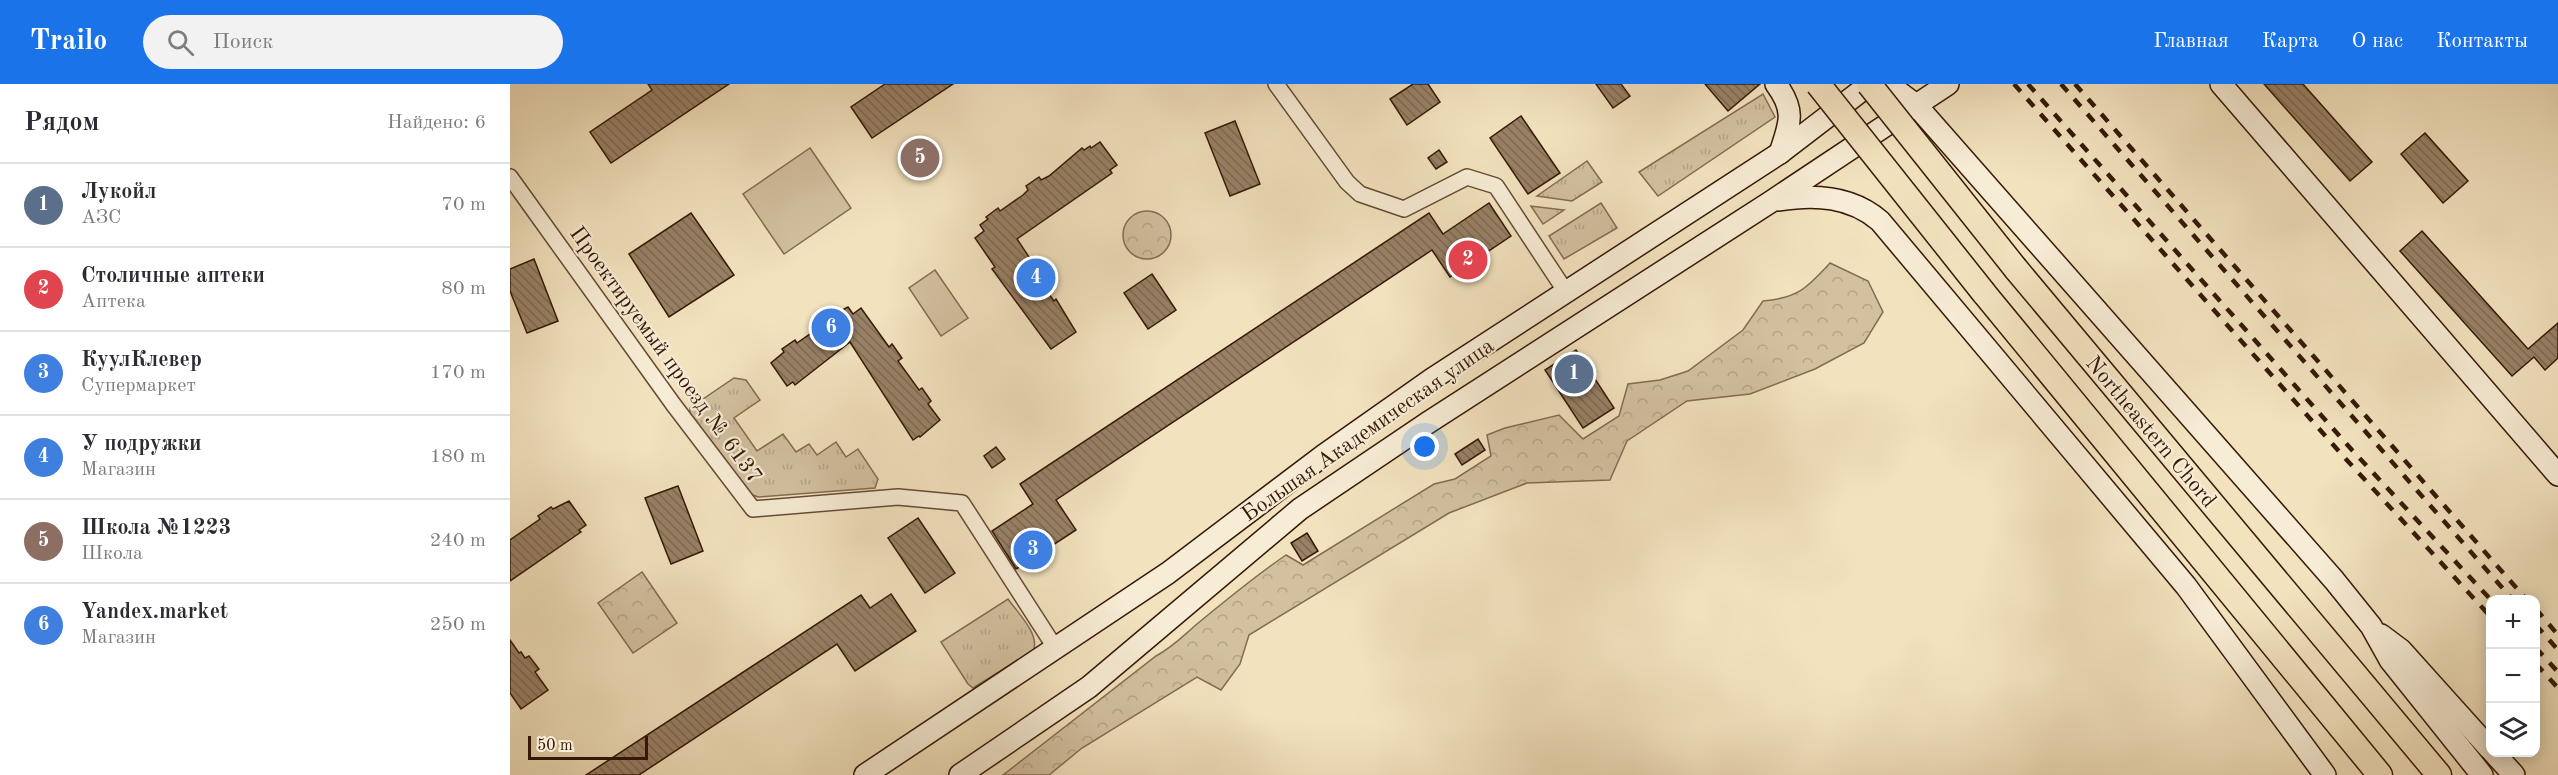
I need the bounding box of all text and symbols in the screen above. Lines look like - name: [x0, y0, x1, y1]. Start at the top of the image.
- search box: [143, 15, 563, 69]
- icon: search: [164, 26, 197, 59]
- text: Trailo: [30, 28, 107, 56]
- text: Поиск: [212, 31, 273, 53]
- text: Главная: [2153, 31, 2229, 52]
- text: Карта: [2262, 31, 2319, 52]
- text: О нас: [2352, 31, 2403, 52]
- text: Контакты: [2436, 31, 2528, 52]
- text: Рядом: [24, 110, 99, 136]
- text: Найдено: 6: [387, 113, 486, 133]
- pin: 5: [900, 136, 940, 181]
- text: Лукойл: [81, 181, 156, 203]
- text: 1: [38, 195, 49, 215]
- text: 70 m: [441, 195, 486, 215]
- text: АЗС: [81, 208, 122, 228]
- street label: Проектируемый проезд № 6137: [565, 223, 766, 488]
- pin: 2: [1448, 238, 1488, 282]
- pin: 4: [1016, 256, 1056, 300]
- text: Столичные аптеки: [81, 265, 265, 287]
- text: 2: [38, 279, 49, 299]
- text: 80 m: [441, 279, 486, 299]
- text: Аптека: [81, 292, 146, 312]
- pin: 6: [812, 306, 850, 350]
- street label: Большая Академическая улица: [1238, 335, 1498, 526]
- text: КуулКлевер: [81, 349, 202, 371]
- pin: 1: [1554, 352, 1594, 396]
- street label: Northeastern Chord: [2081, 352, 2220, 512]
- text: 3: [38, 363, 49, 383]
- text: 170 m: [430, 363, 486, 383]
- text: Супермаркет: [81, 376, 196, 396]
- your location: [1410, 432, 1439, 461]
- text: У подружки: [81, 433, 202, 455]
- text: 4: [38, 447, 49, 467]
- text: 180 m: [430, 447, 486, 467]
- text: Магазин: [81, 460, 156, 480]
- text: Школа №1223: [81, 517, 231, 539]
- pin: 3: [1014, 528, 1052, 572]
- text: 5: [38, 531, 49, 551]
- text: 240 m: [430, 531, 486, 551]
- text: Школа: [81, 544, 143, 564]
- map controls: [2486, 595, 2540, 757]
- button: +: [2486, 595, 2540, 649]
- text: Yandex.market: [81, 601, 228, 623]
- text: 6: [38, 615, 49, 635]
- text: 250 m: [430, 615, 486, 635]
- text: Магазин: [81, 628, 156, 648]
- button: −: [2486, 649, 2540, 703]
- button: layers: [2486, 703, 2540, 757]
- scale bar: [528, 733, 648, 760]
- text: 50 m: [537, 738, 573, 754]

